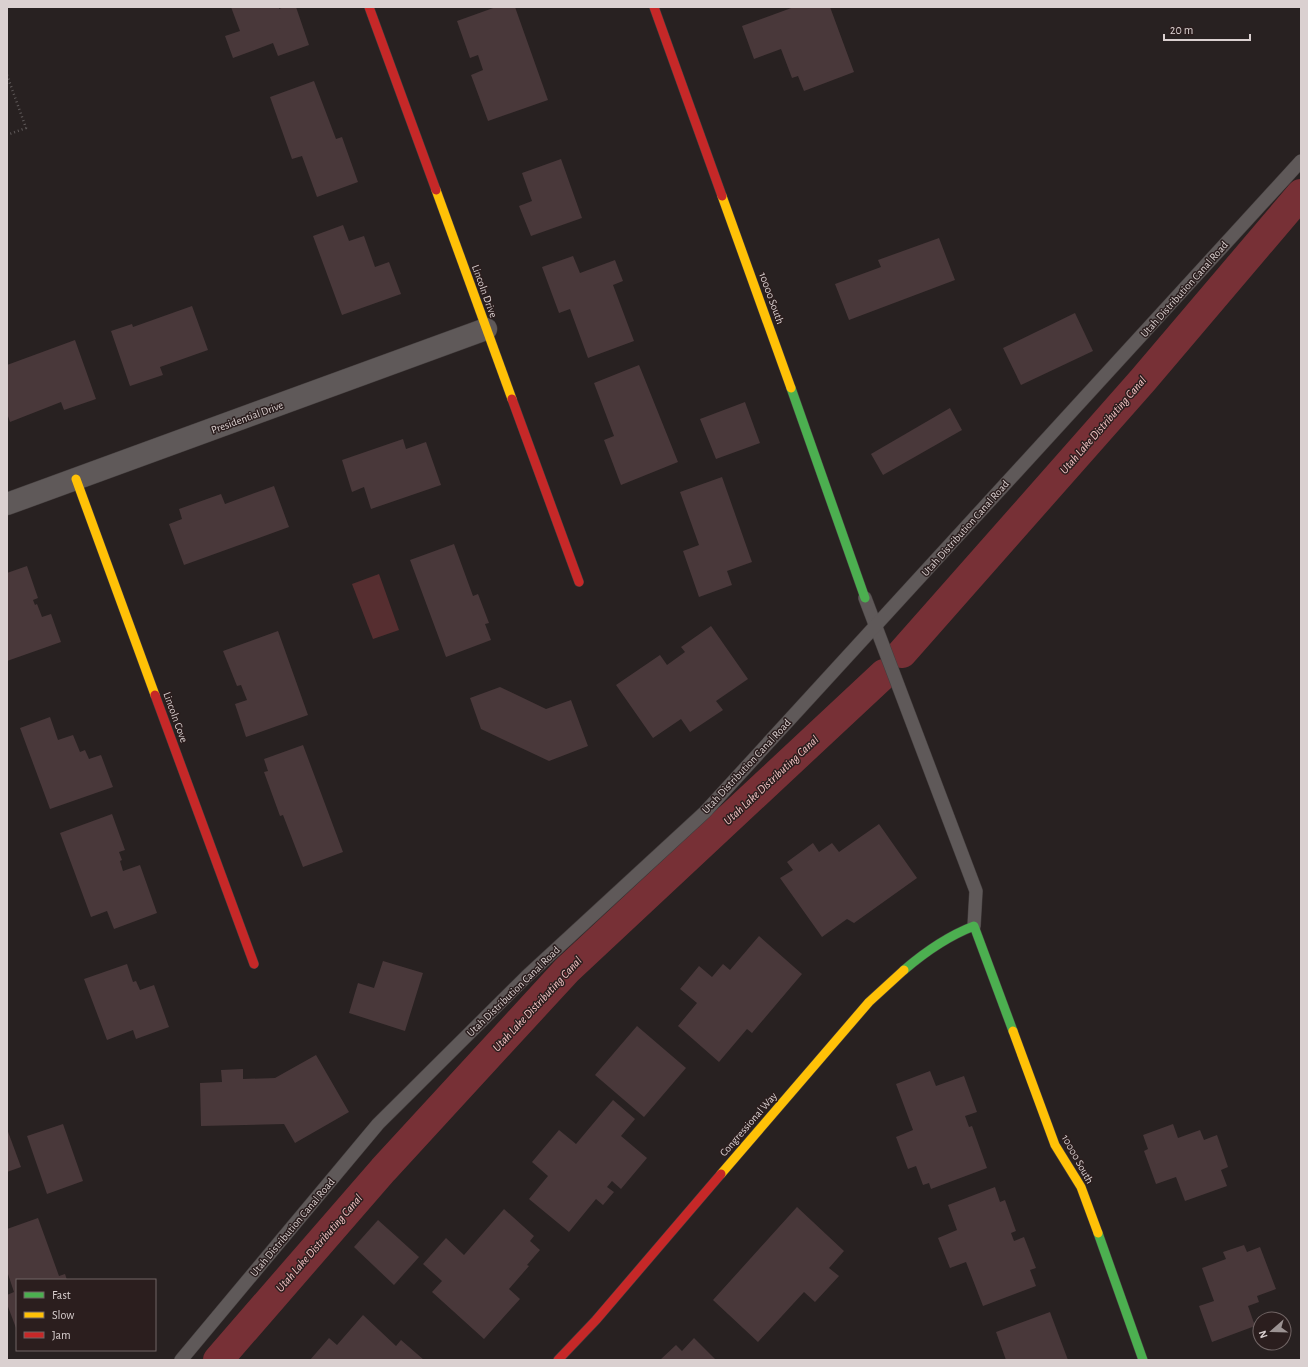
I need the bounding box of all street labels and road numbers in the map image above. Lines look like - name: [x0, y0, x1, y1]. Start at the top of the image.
- street label: Utah Distribution Canal Road: [1139, 239, 1230, 339]
- street label: Lincoln Drive: [470, 263, 499, 319]
- street label: 10000 South: [757, 271, 786, 325]
- street label: Presidential Drive: [210, 399, 285, 436]
- street label: Utah Distribution Canal Road: [920, 478, 1011, 578]
- street label: Lincoln Cove: [161, 690, 190, 744]
- street label: Utah Distribution Canal Road: [700, 717, 793, 816]
- street label: Utah Distribution Canal Road: [465, 944, 562, 1039]
- street label: Congressional Way: [718, 1090, 779, 1158]
- street label: 10000 South: [1060, 1133, 1095, 1186]
- street label: Utah Distribution Canal Road: [248, 1176, 337, 1279]

